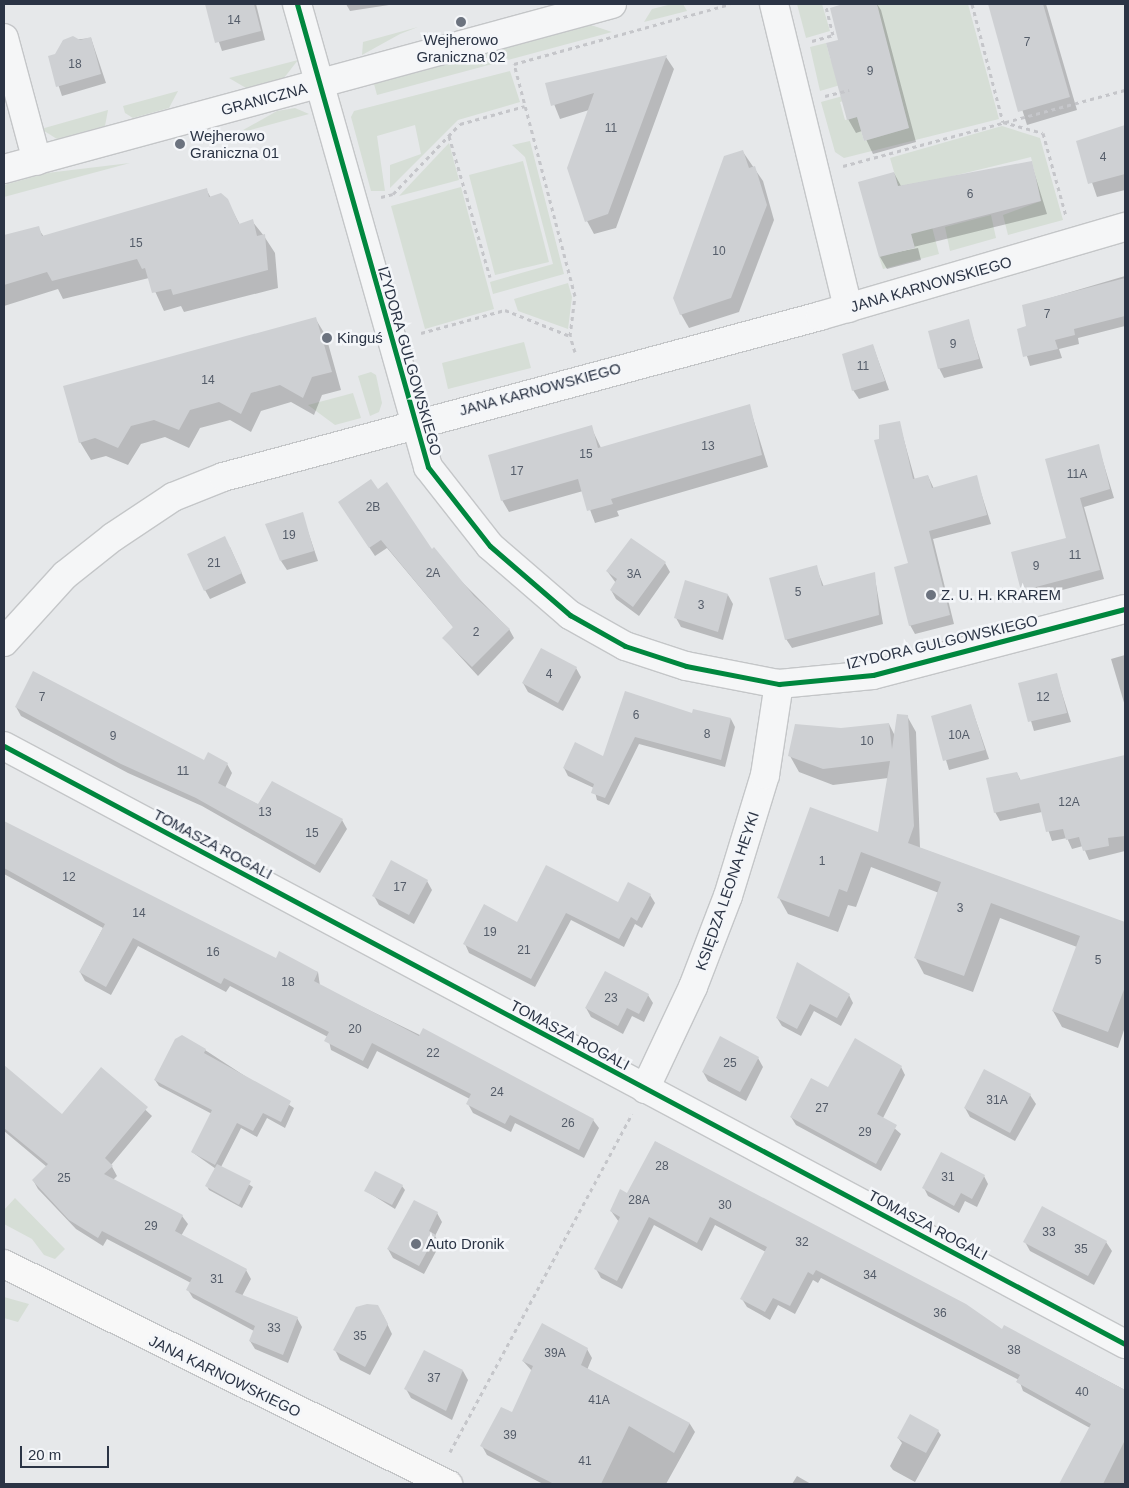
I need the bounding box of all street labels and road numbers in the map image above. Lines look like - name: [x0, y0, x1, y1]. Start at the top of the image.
- street label: GRANICZNA: [219, 79, 309, 119]
- street label: JANA KARNOWSKIEGO: [848, 252, 1014, 316]
- street label: IZYDORA GULGOWSKIEGO: [374, 264, 446, 458]
- street label: JANA KARNOWSKIEGO: [457, 359, 623, 419]
- street label: IZYDORA GULGOWSKIEGO: [844, 611, 1040, 673]
- street label: TOMASZA ROGALI: [150, 805, 276, 883]
- street label: KSIĘDZA LEONA HEYKI: [691, 808, 763, 974]
- street label: TOMASZA ROGALI: [507, 996, 633, 1074]
- street label: TOMASZA ROGALI: [865, 1186, 991, 1264]
- street label: JANA KARNOWSKIEGO: [146, 1331, 304, 1421]

